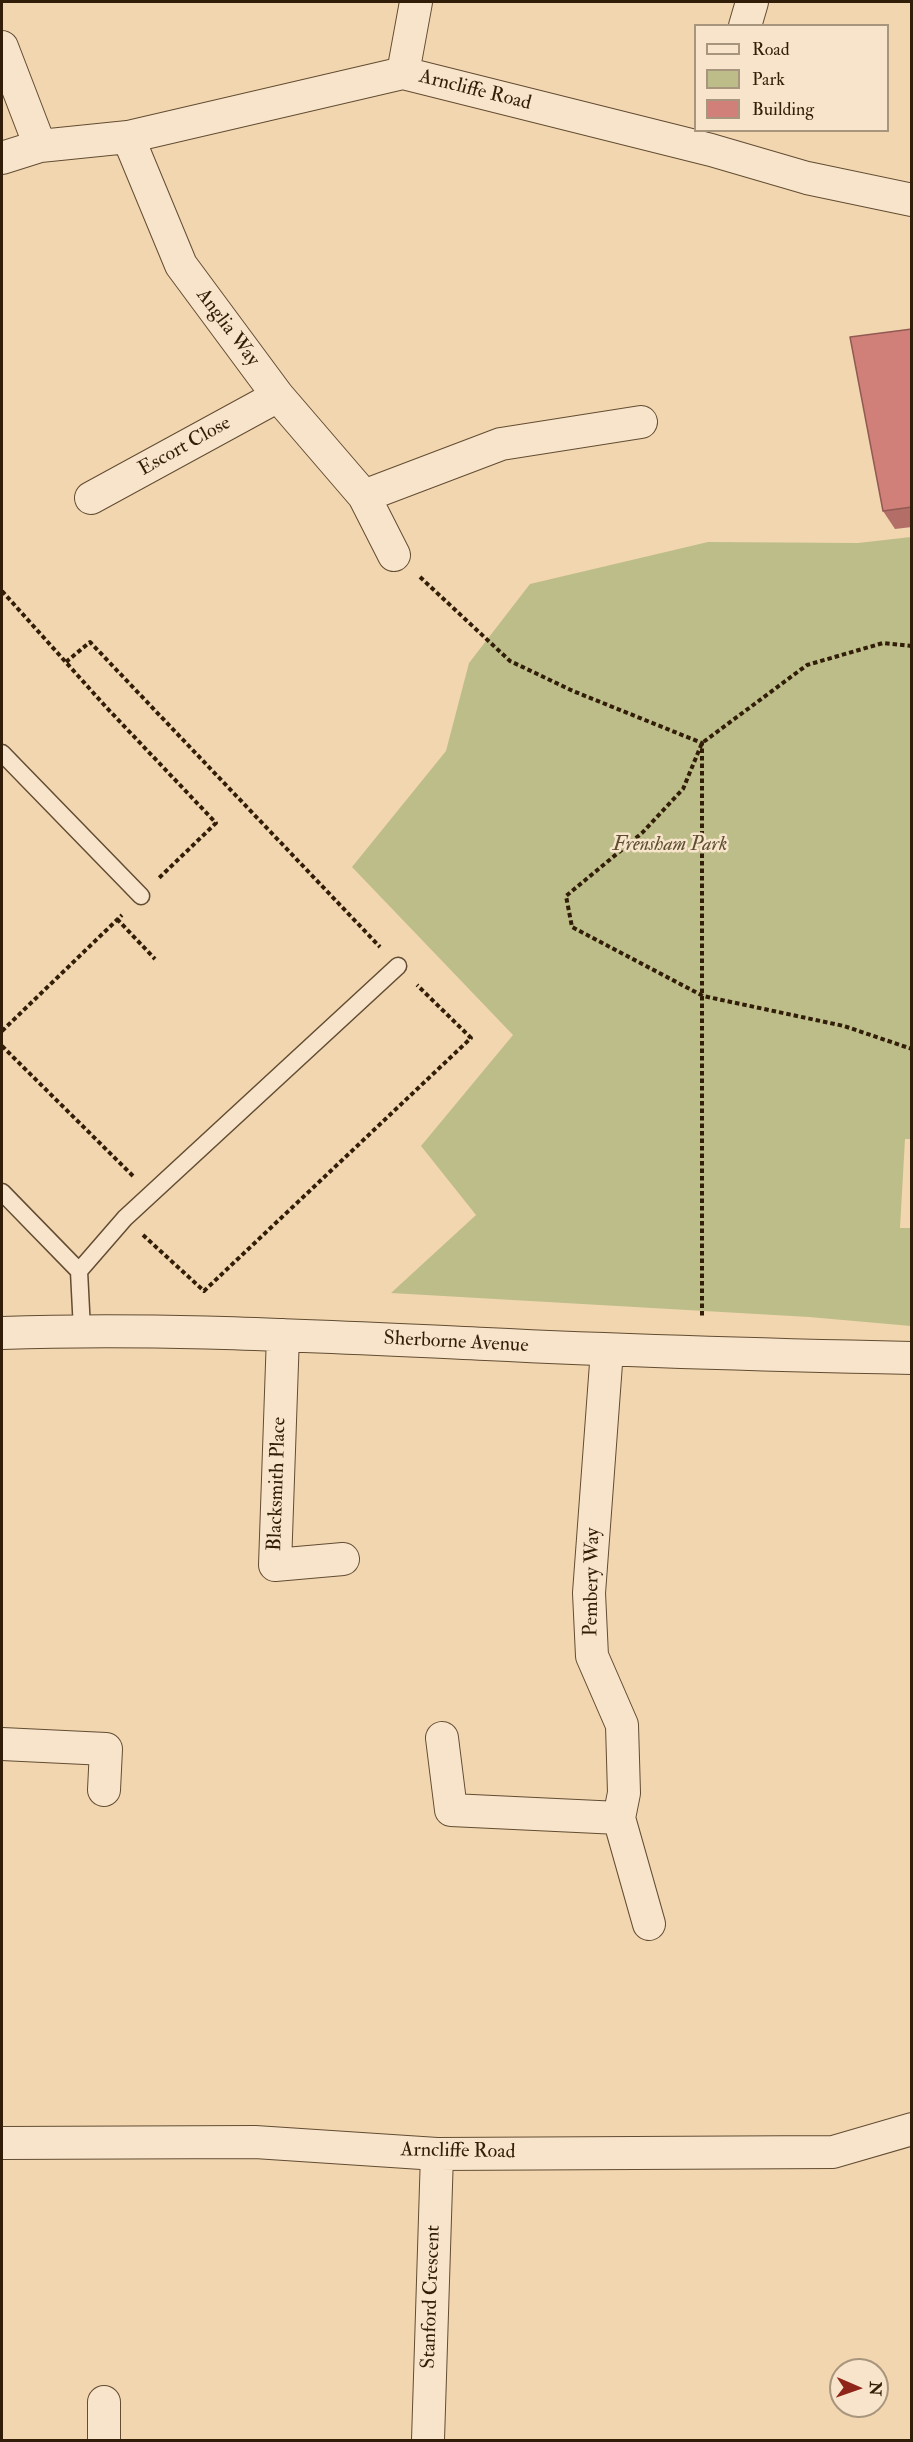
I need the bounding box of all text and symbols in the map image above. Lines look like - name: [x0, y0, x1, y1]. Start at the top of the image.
- legend: [694, 24, 889, 132]
- text: Road: [752, 38, 790, 61]
- street label: Arncliffe Road: [416, 65, 534, 117]
- text: Park: [752, 68, 785, 91]
- text: Building: [752, 98, 814, 121]
- street label: Anglia Way: [190, 284, 264, 372]
- street label: Escort Close: [135, 412, 235, 482]
- park label: Frensham Park: [613, 834, 727, 858]
- street label: Sherborne Avenue: [383, 1327, 529, 1359]
- street label: Blacksmith Place: [264, 1417, 292, 1551]
- street label: Pembery Way: [580, 1527, 606, 1637]
- street label: Arncliffe Road: [400, 2139, 516, 2165]
- street label: Stanford Crescent: [418, 2225, 446, 2369]
- north arrow: [829, 2358, 889, 2418]
- text: N: [865, 2381, 885, 2396]

